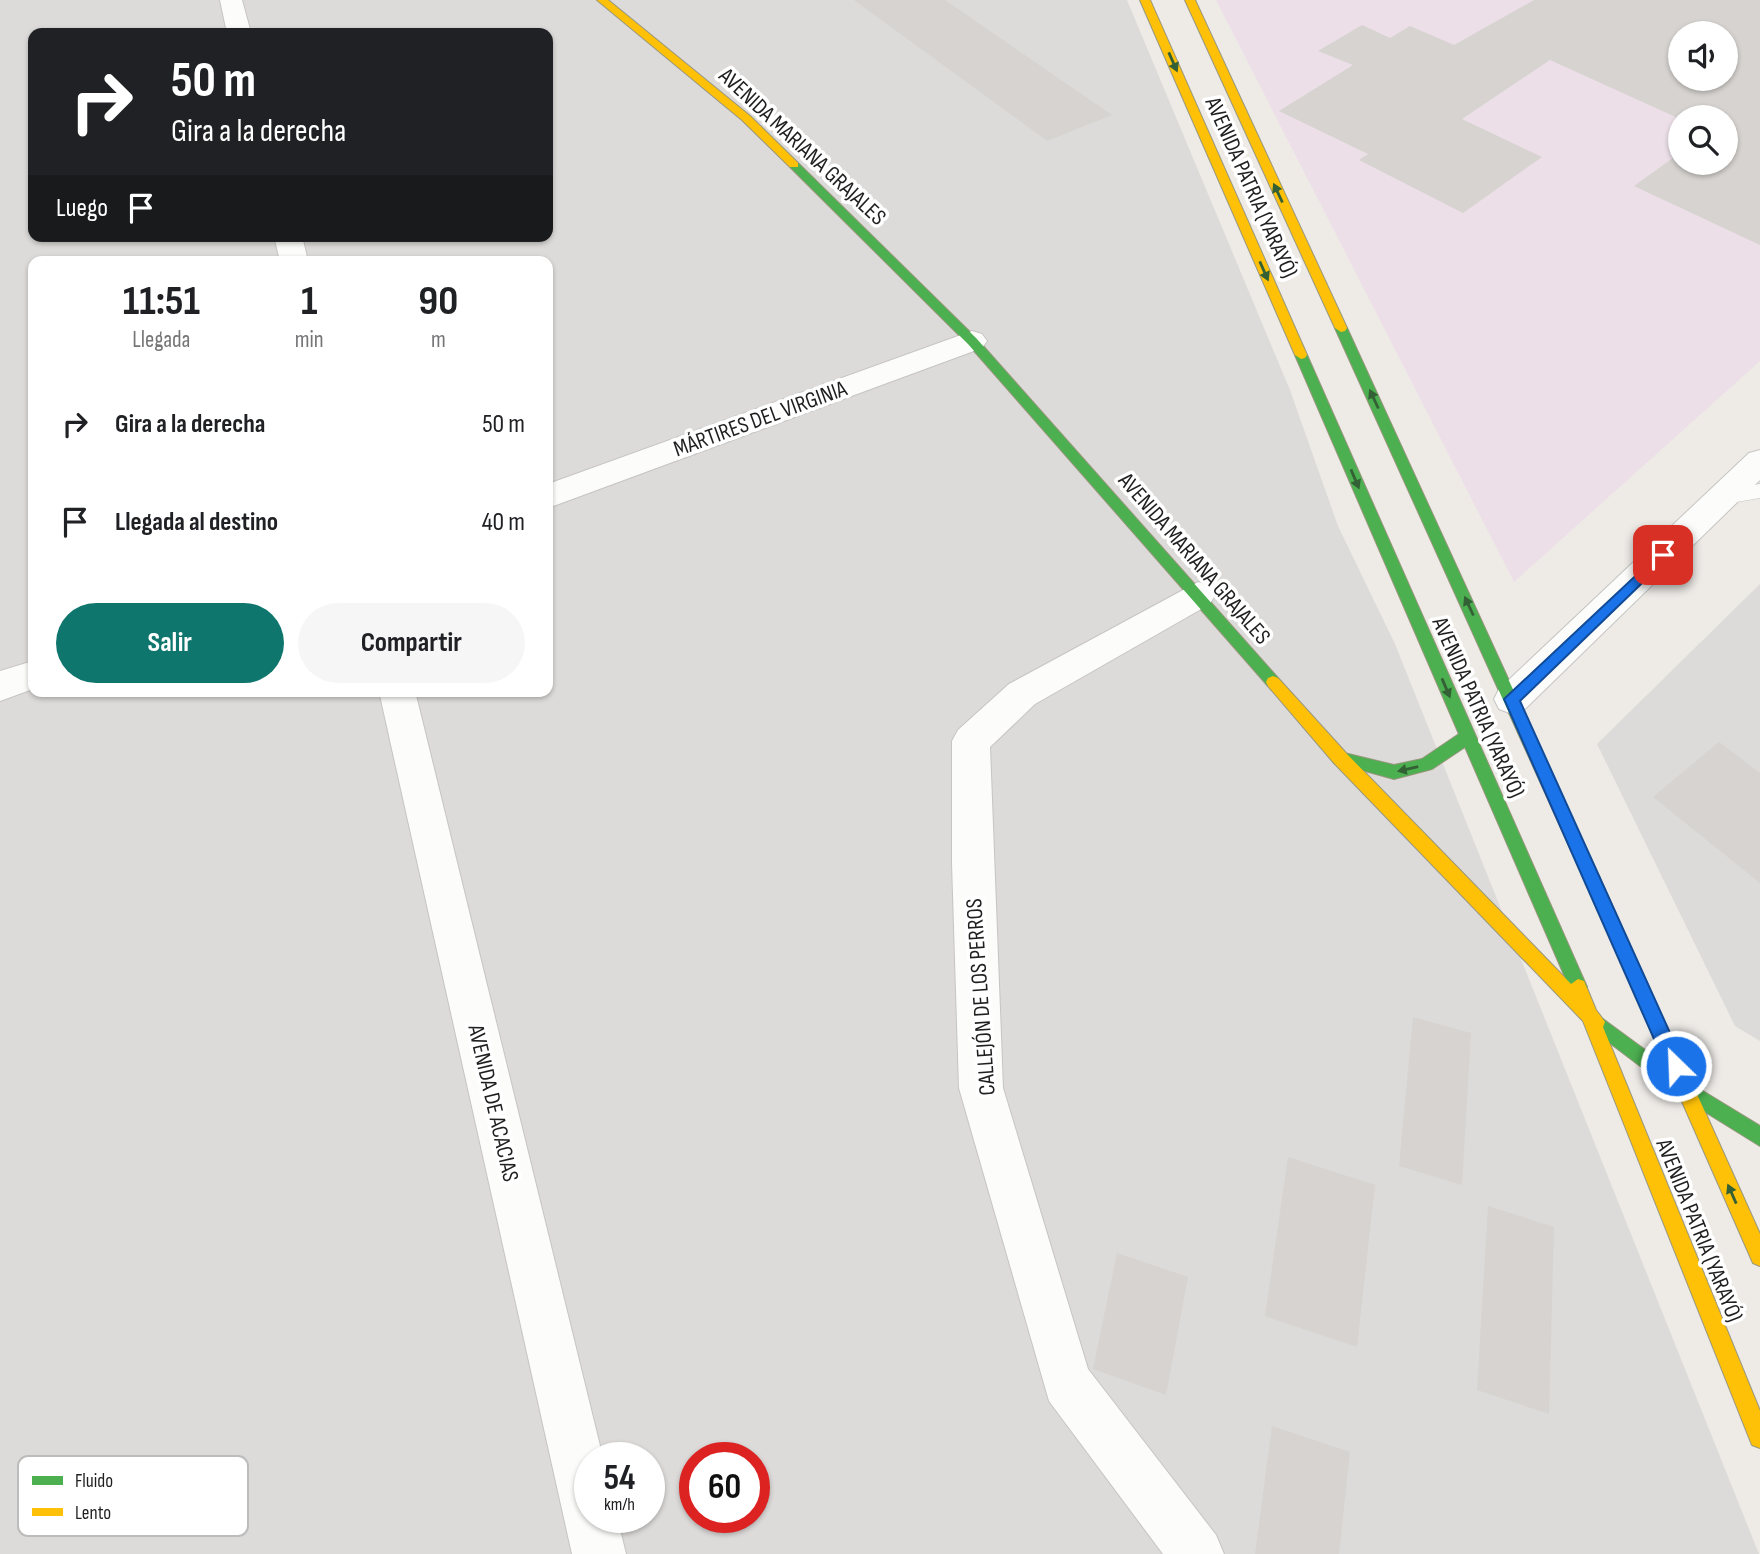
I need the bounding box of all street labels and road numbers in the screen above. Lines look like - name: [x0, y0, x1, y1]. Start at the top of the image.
- street label: AVENIDA MARIANA GRAJALES: [712, 61, 892, 231]
- street label: AVENIDA PATRIA (YARAYÓ): [1198, 92, 1303, 282]
- street label: MÁRTIRES DEL VIRGINIA: [670, 375, 851, 463]
- street label: AVENIDA MARIANA GRAJALES: [1111, 466, 1276, 650]
- street label: AVENIDA PATRIA (YARAYÓ): [1425, 612, 1530, 802]
- street label: CALLEJÓN DE LOS PERROS: [960, 897, 1002, 1096]
- street label: AVENIDA DE ACACIAS: [461, 1021, 525, 1184]
- street label: AVENIDA PATRIA (YARAYÓ): [1649, 1134, 1749, 1326]

